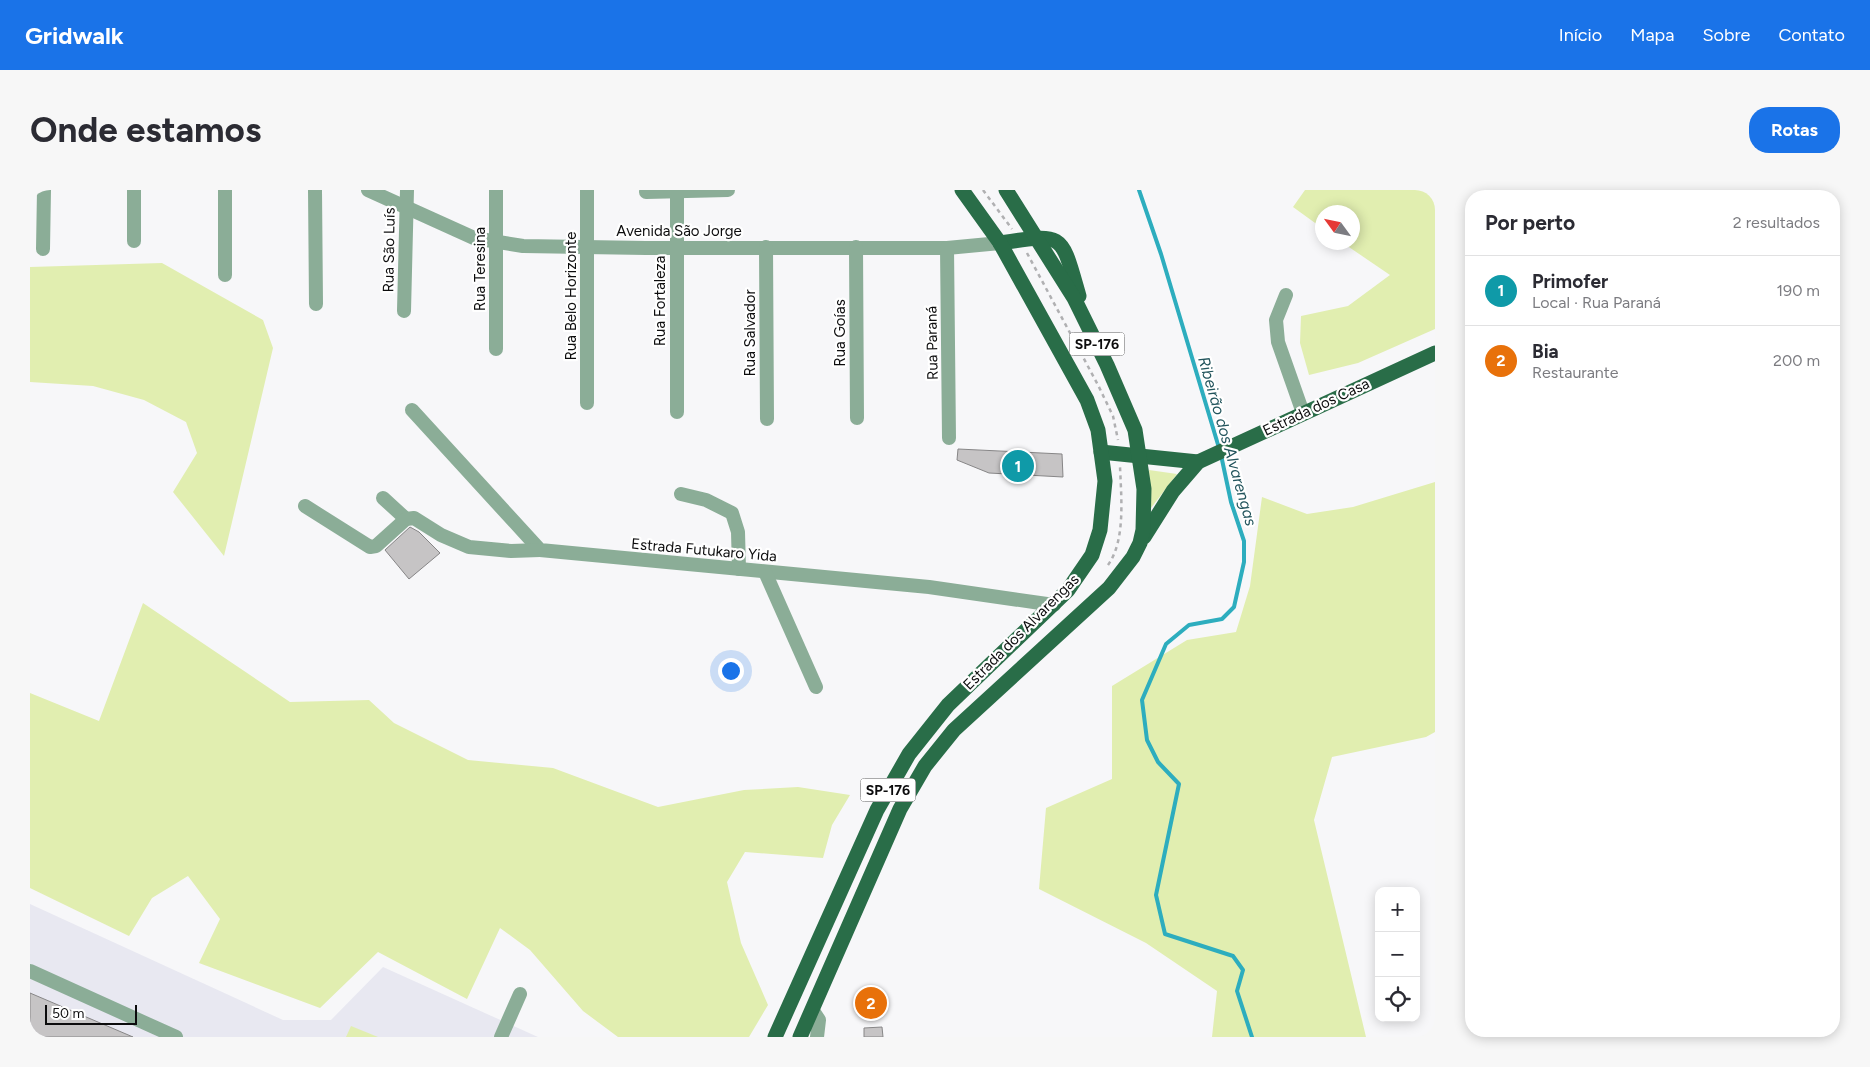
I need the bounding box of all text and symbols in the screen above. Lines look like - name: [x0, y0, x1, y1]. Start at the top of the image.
- text: Gridwalk: [25, 21, 124, 50]
- text: Início: [1559, 24, 1602, 46]
- text: Mapa: [1630, 24, 1674, 46]
- text: Sobre: [1702, 24, 1750, 46]
- text: Contato: [1778, 24, 1845, 46]
- button: Rotas: [1749, 107, 1840, 153]
- text: Onde estamos: [30, 109, 261, 151]
- north arrow: [1315, 205, 1360, 250]
- street label: Rua São Luís: [379, 207, 399, 293]
- text: Por perto: [1485, 210, 1575, 235]
- text: 2 resultados: [1733, 213, 1820, 232]
- street label: Avenida São Jorge: [616, 222, 742, 240]
- street label: Rua Teresina: [471, 227, 489, 311]
- street label: Rua Belo Horizonte: [562, 232, 580, 360]
- street label: Rua Fortaleza: [651, 256, 669, 346]
- text: Primofer: [1532, 270, 1608, 293]
- text: 1: [1498, 281, 1504, 300]
- text: 190 m: [1777, 281, 1820, 300]
- street label: Rua Salvador: [741, 289, 759, 377]
- text: Local · Rua Paraná: [1532, 293, 1661, 312]
- street label: Rua Goías: [831, 299, 849, 367]
- street label: Rua Paraná: [922, 306, 942, 380]
- road number: SP-176: [1070, 332, 1124, 356]
- text: Bia: [1532, 340, 1559, 363]
- text: 2: [1496, 351, 1506, 370]
- text: 200 m: [1773, 351, 1820, 370]
- water label: Ribeirão dos Alvarengas: [1194, 354, 1261, 528]
- text: Restaurante: [1532, 363, 1619, 382]
- street label: Estrada dos Casa: [1260, 374, 1372, 440]
- pin: 1: [1002, 447, 1034, 485]
- street label: Estrada Futukaro Yida: [630, 535, 778, 565]
- street label: Estrada dos Alvarengas: [959, 570, 1083, 694]
- your location: [718, 658, 744, 684]
- road number: SP-176: [860, 778, 916, 802]
- map controls: [1375, 887, 1420, 1022]
- button: +: [1375, 887, 1420, 932]
- button: −: [1375, 932, 1420, 977]
- button: locate: [1375, 977, 1420, 1022]
- pin: 2: [855, 984, 887, 1022]
- scale bar: [45, 1002, 138, 1025]
- text: 50 m: [52, 1005, 84, 1022]

